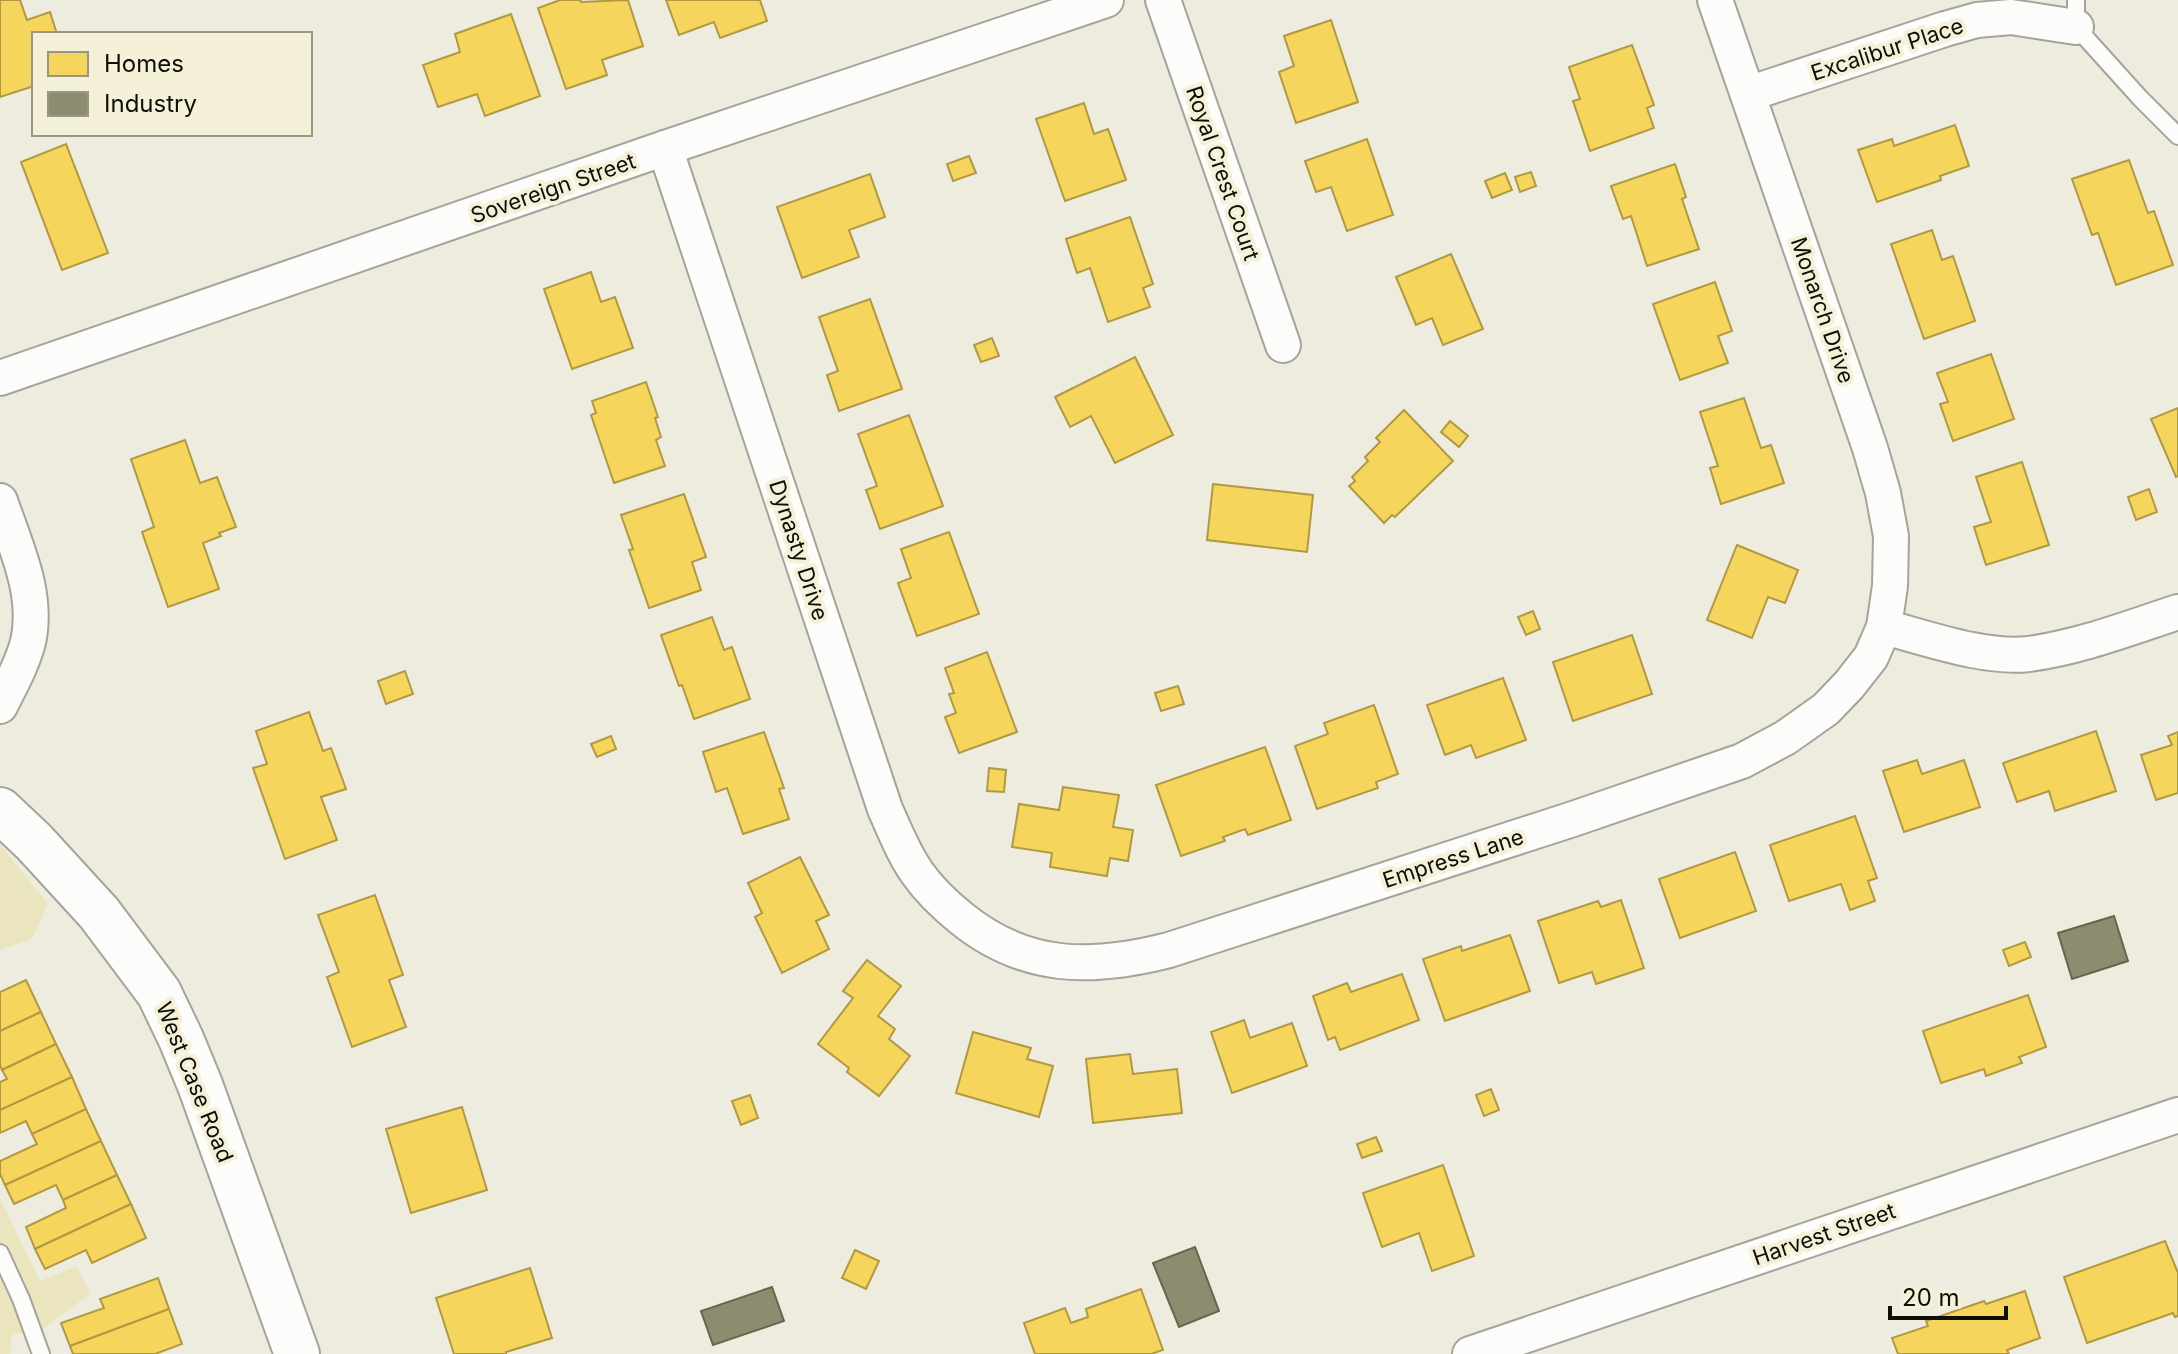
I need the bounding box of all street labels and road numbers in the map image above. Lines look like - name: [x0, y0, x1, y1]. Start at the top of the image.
- street label: Excalibur Place: [1808, 12, 1966, 86]
- street label: Royal Crest Court: [1181, 82, 1265, 264]
- street label: Sovereign Street: [467, 148, 639, 228]
- street label: Monarch Drive: [1786, 234, 1860, 386]
- street label: Dynasty Drive: [764, 477, 834, 623]
- street label: Empress Lane: [1379, 823, 1527, 893]
- street label: West Case Road: [151, 998, 239, 1166]
- street label: Harvest Street: [1749, 1197, 1899, 1271]

